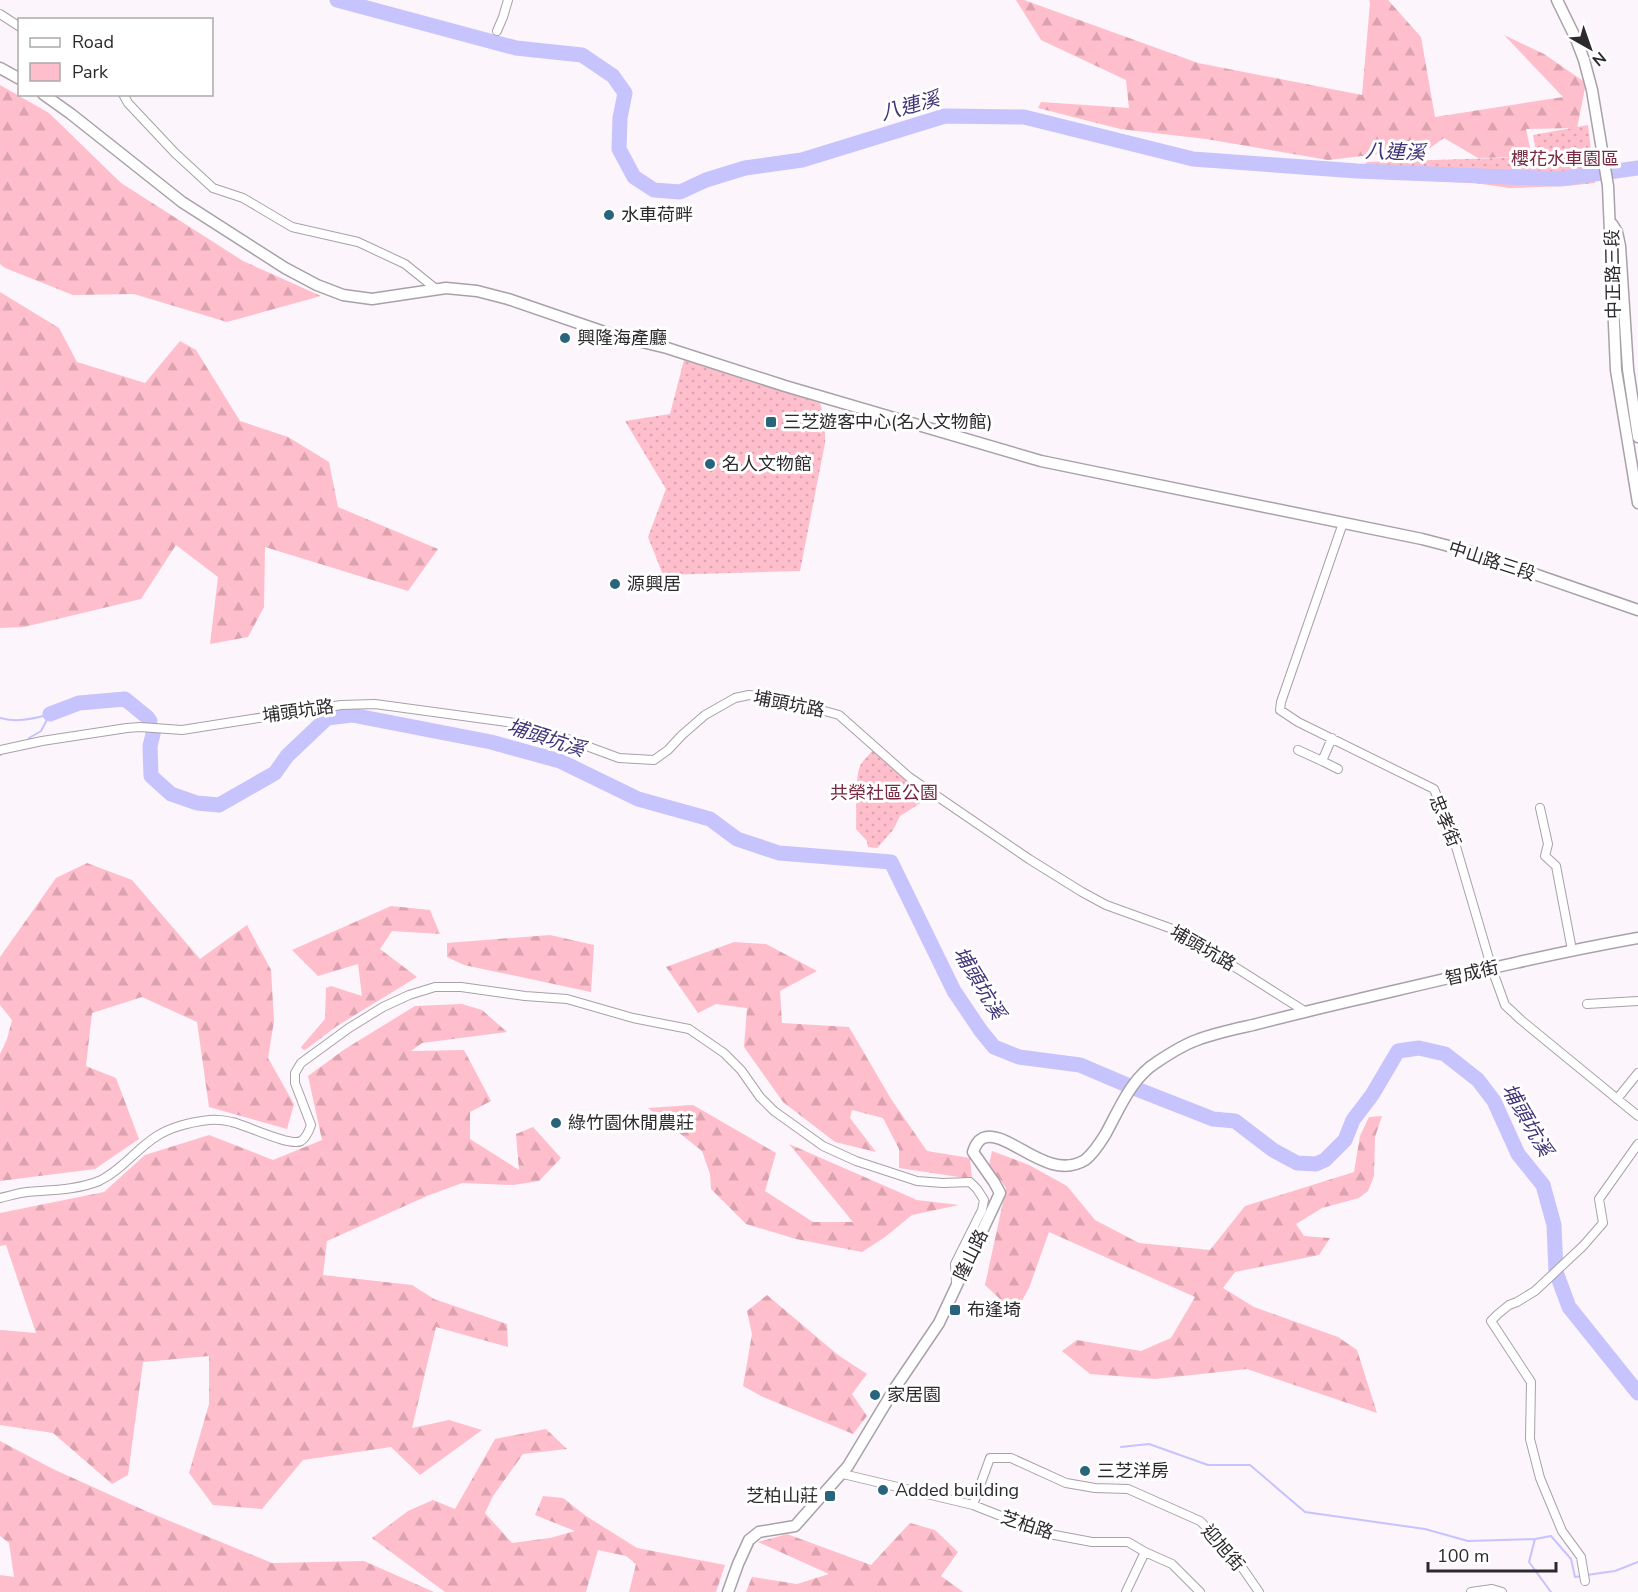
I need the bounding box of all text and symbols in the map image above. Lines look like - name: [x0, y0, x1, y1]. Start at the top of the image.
- legend: [18, 18, 213, 96]
- north arrow: [1560, 18, 1620, 78]
- text: Road: [72, 30, 114, 54]
- text: N: [1587, 46, 1611, 71]
- text: Park: [72, 60, 109, 84]
- water label: 八連溪: [878, 84, 945, 127]
- water label: 八連溪: [1365, 137, 1428, 167]
- park label: 櫻花水車園區: [1511, 147, 1619, 171]
- place label: 水車荷畔: [621, 203, 693, 227]
- marker: 水車荷畔: [602, 208, 616, 222]
- street label: 中正路三段: [1600, 229, 1626, 319]
- place label: 興隆海產廳: [577, 326, 667, 350]
- marker: 興隆海產廳: [558, 331, 572, 345]
- place label: 三芝遊客中心(名人文物館): [783, 410, 992, 434]
- marker: 三芝遊客中心(名人文物館): [764, 415, 778, 429]
- place label: 名人文物館: [722, 452, 812, 476]
- marker: 名人文物館: [703, 457, 717, 471]
- street label: 中山路三段: [1445, 536, 1539, 586]
- place label: 源興居: [627, 572, 681, 596]
- marker: 源興居: [608, 577, 622, 591]
- street label: 埔頭坑路: [751, 685, 827, 723]
- street label: 埔頭坑路: [261, 694, 335, 728]
- water label: 埔頭坑溪: [504, 713, 591, 764]
- park label: 共榮社區公園: [830, 781, 938, 805]
- street label: 忠孝街: [1424, 791, 1466, 851]
- street label: 埔頭坑路: [1166, 920, 1240, 976]
- water label: 埔頭坑溪: [947, 942, 1013, 1027]
- street label: 智成街: [1443, 955, 1501, 991]
- water label: 埔頭坑溪: [1495, 1079, 1560, 1164]
- place label: 綠竹園休閒農莊: [568, 1111, 694, 1135]
- marker: 綠竹園休閒農莊: [549, 1116, 563, 1130]
- street label: 隆山路: [948, 1225, 994, 1285]
- place label: 布逢埼: [967, 1298, 1021, 1322]
- marker: 布逢埼: [948, 1303, 962, 1317]
- place label: 家居園: [887, 1383, 941, 1407]
- marker: 家居園: [868, 1388, 882, 1402]
- place label: 三芝洋房: [1097, 1459, 1169, 1483]
- marker: 三芝洋房: [1078, 1464, 1092, 1478]
- place label: Added building: [895, 1478, 1019, 1502]
- marker: Added building: [876, 1483, 890, 1497]
- place label: 芝柏山莊: [746, 1484, 818, 1508]
- marker: 芝柏山莊: [823, 1489, 837, 1503]
- street label: 芝柏路: [998, 1505, 1056, 1545]
- street label: 迎旭街: [1196, 1520, 1250, 1576]
- scale bar: [1428, 1535, 1556, 1573]
- text: 100 m: [1437, 1544, 1489, 1568]

